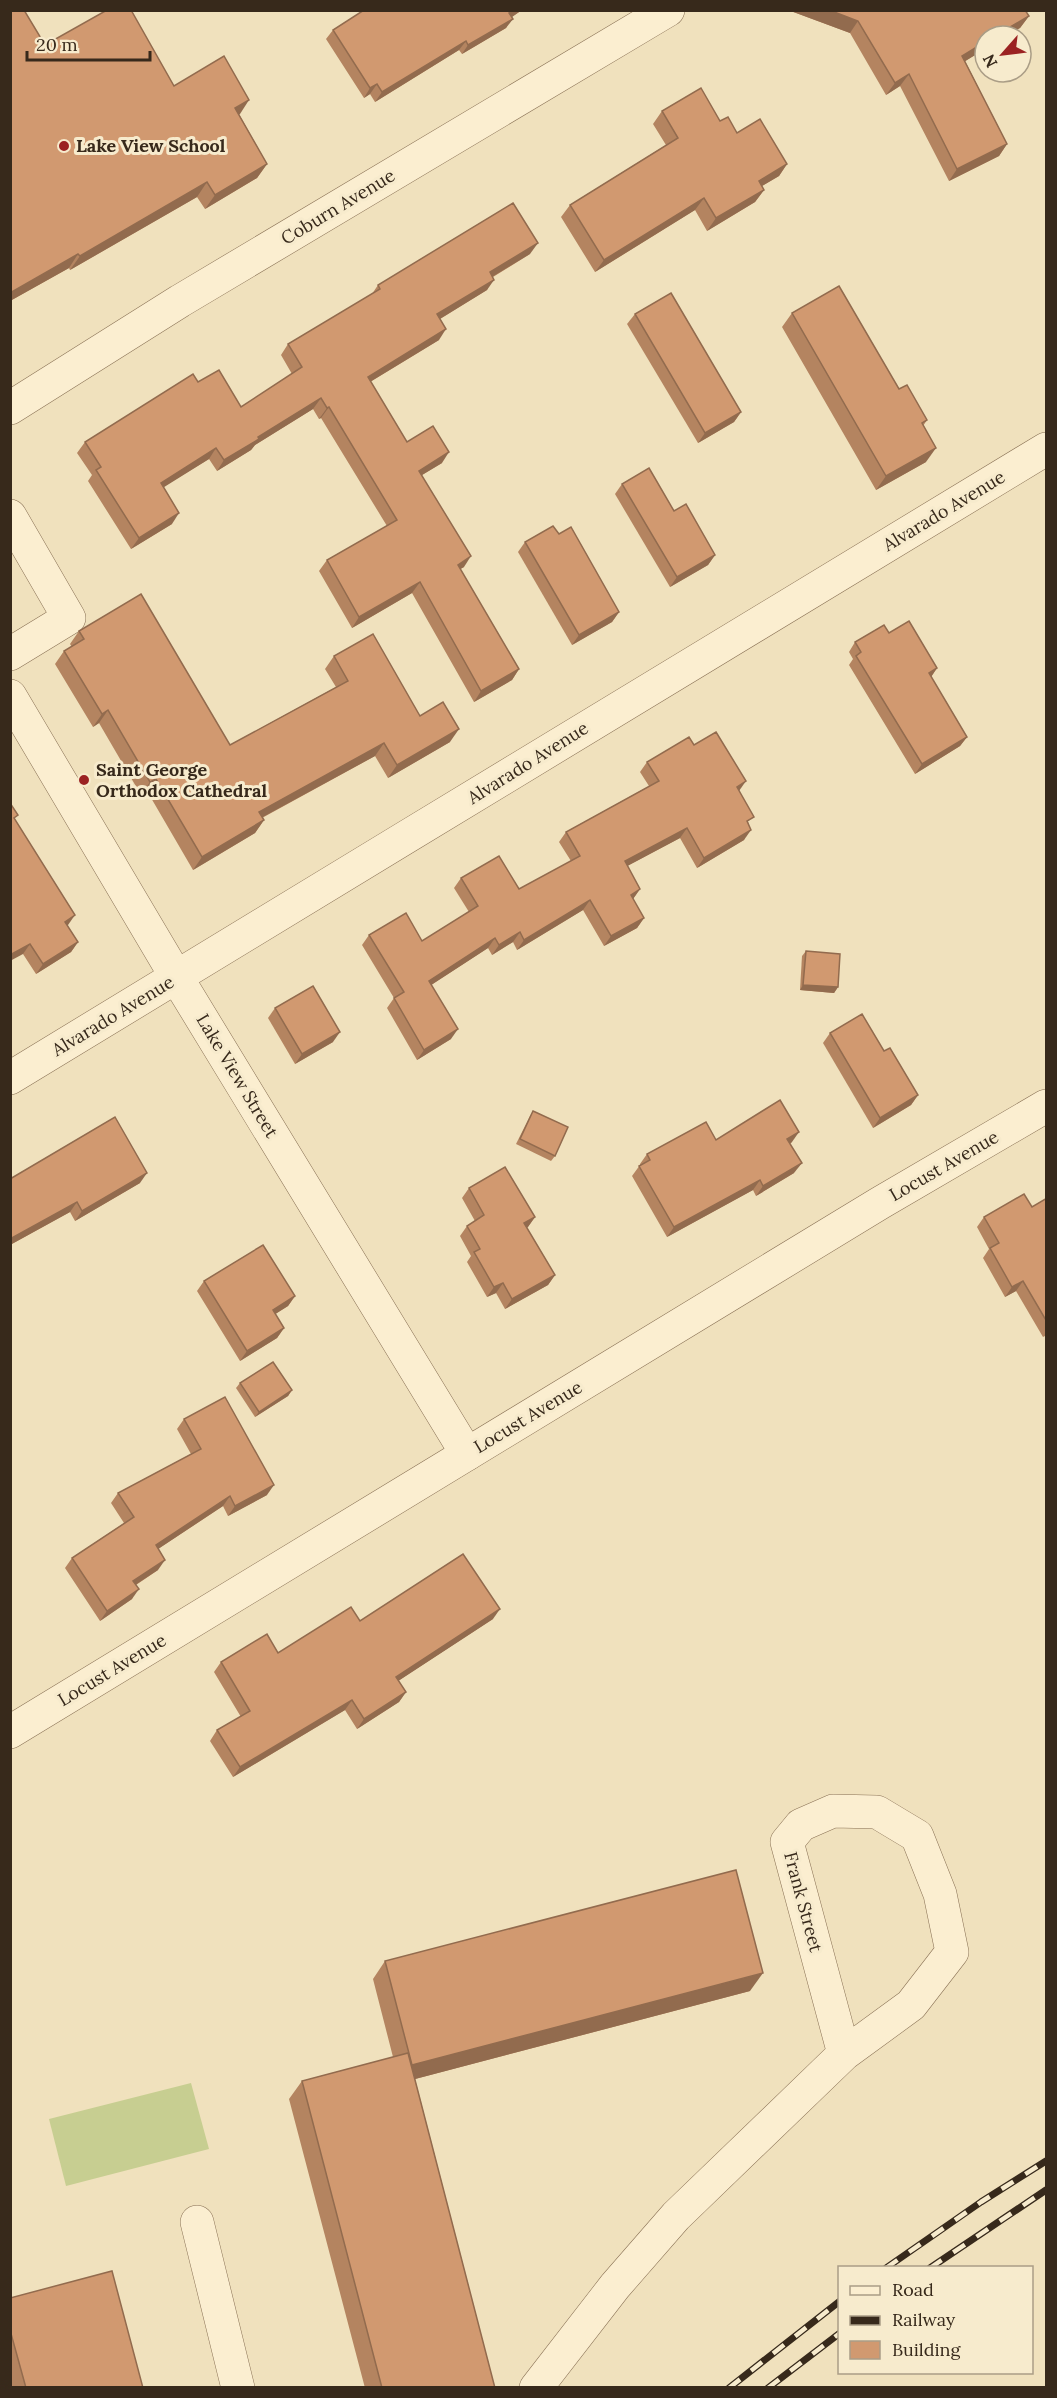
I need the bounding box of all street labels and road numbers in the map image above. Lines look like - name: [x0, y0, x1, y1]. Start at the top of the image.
- street label: Coburn Avenue: [277, 163, 399, 250]
- street label: Alvarado Avenue: [878, 465, 1009, 557]
- street label: Alvarado Avenue: [462, 716, 593, 810]
- street label: Alvarado Avenue: [47, 970, 178, 1062]
- street label: Lake View Street: [191, 1010, 283, 1142]
- street label: Locust Avenue: [885, 1125, 1003, 1206]
- street label: Locust Avenue: [469, 1375, 586, 1458]
- street label: Locust Avenue: [53, 1628, 170, 1711]
- street label: Frank Street: [779, 1849, 828, 1955]

